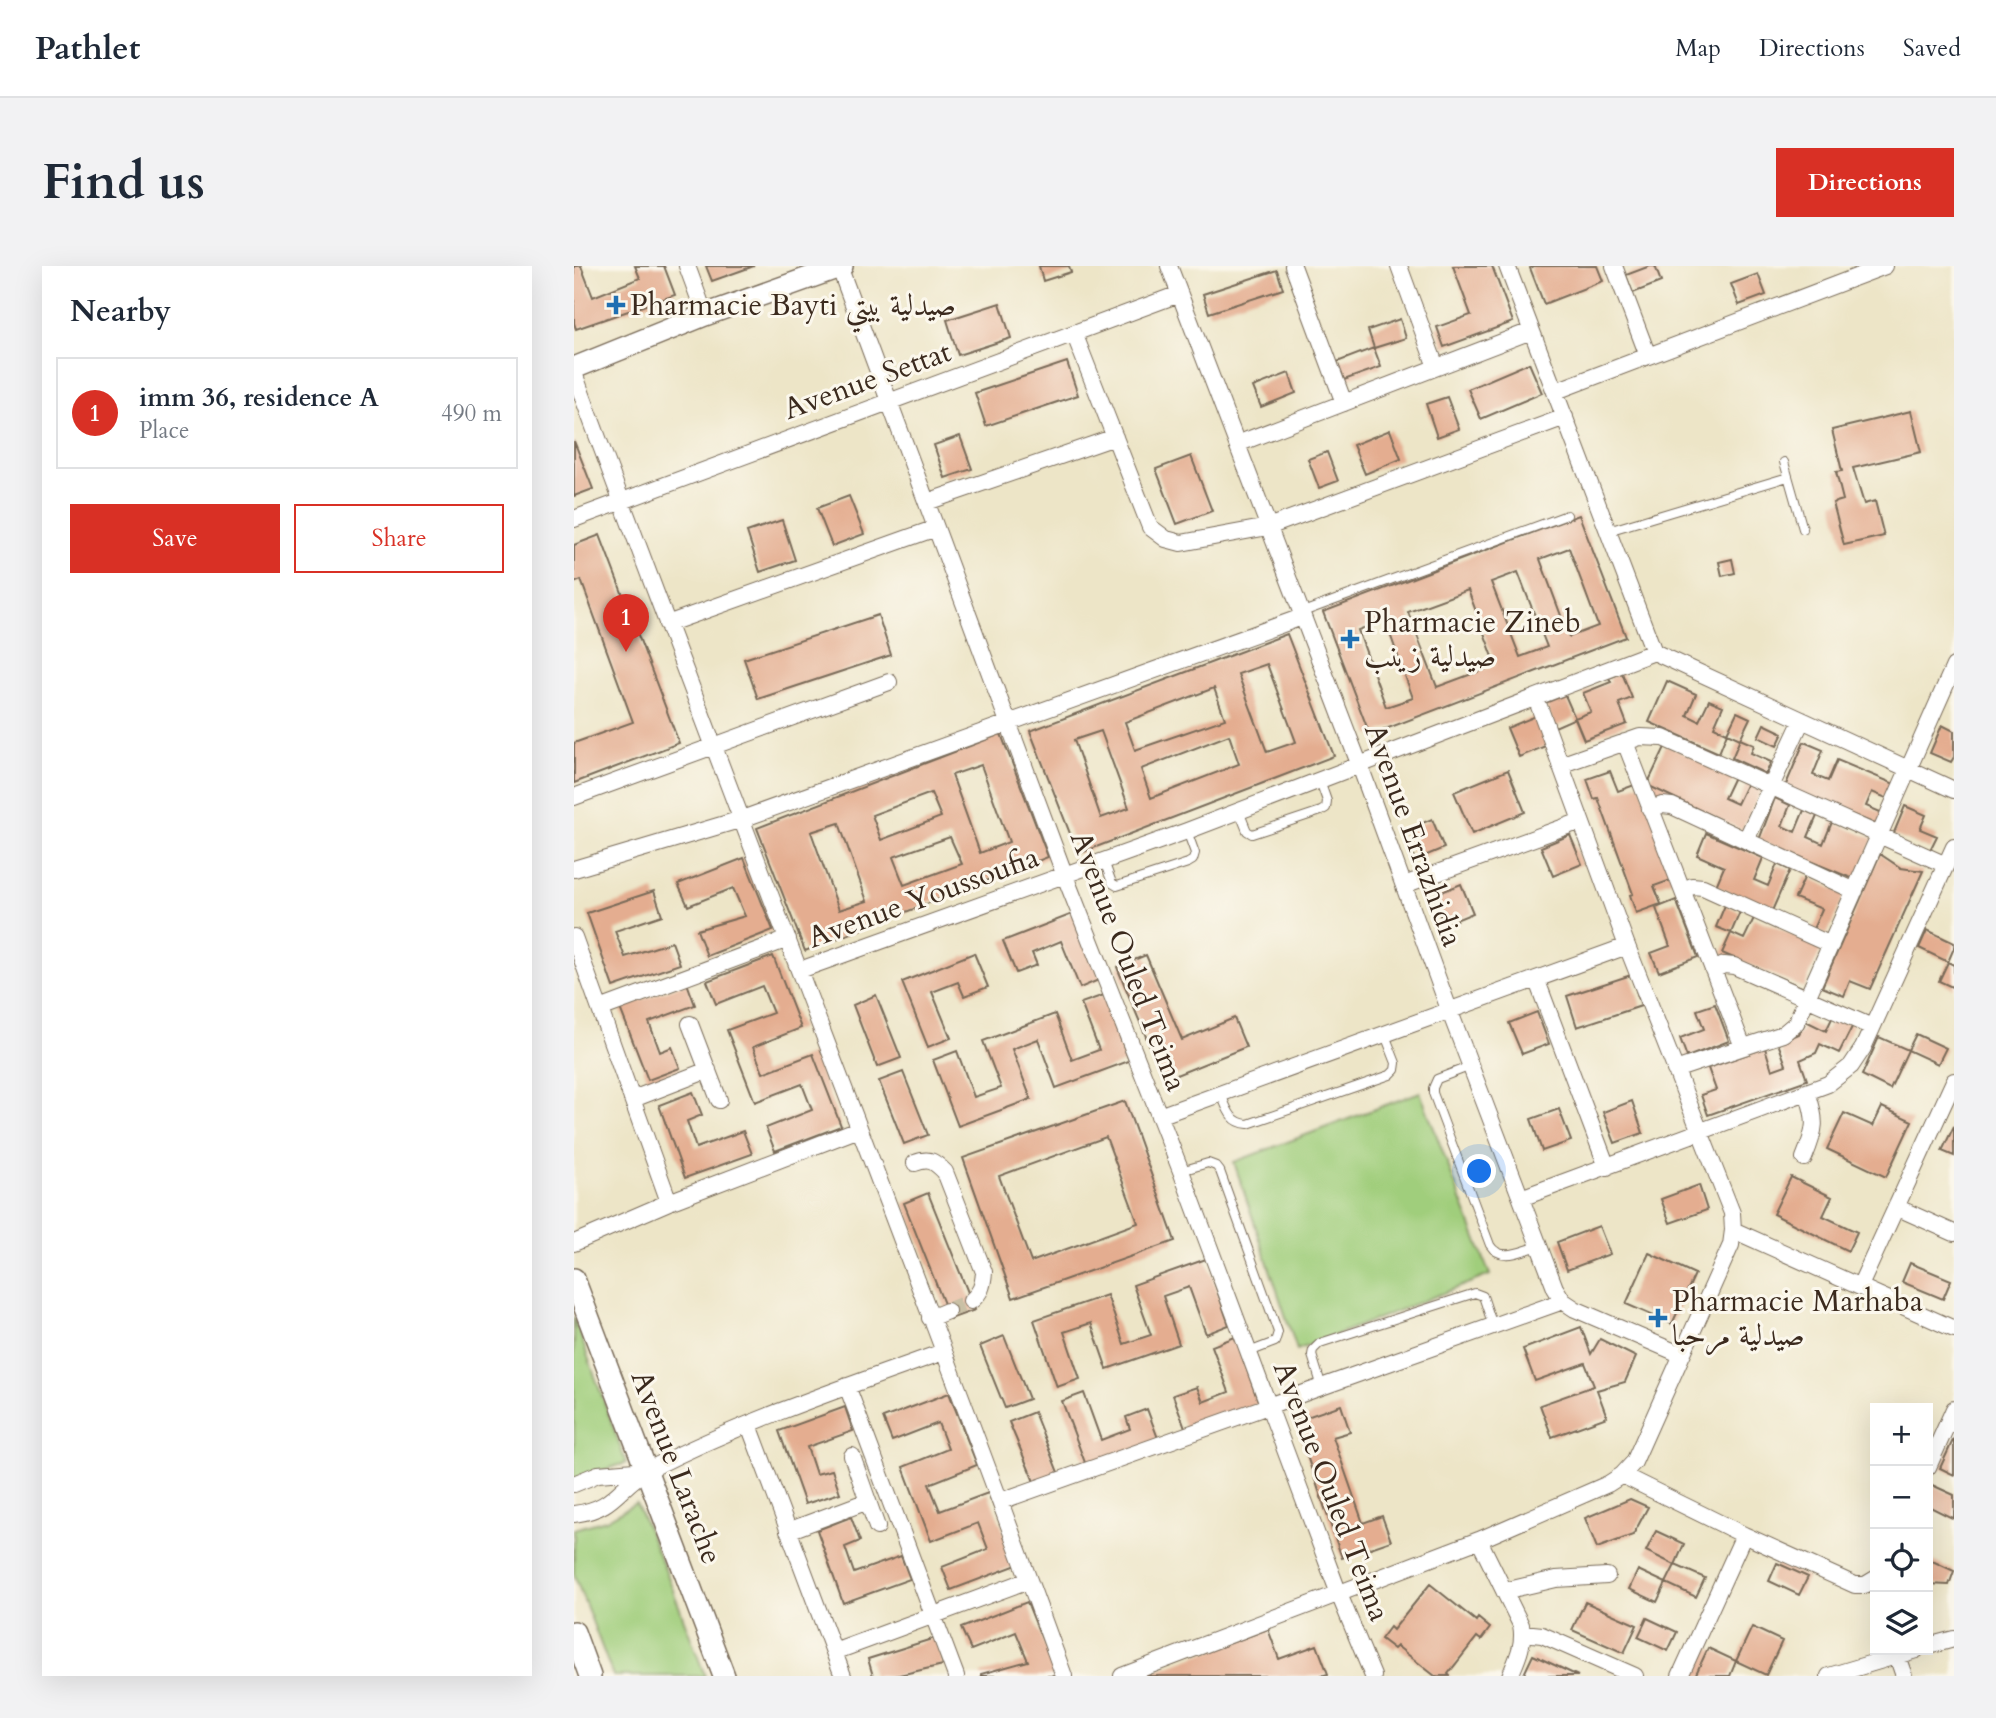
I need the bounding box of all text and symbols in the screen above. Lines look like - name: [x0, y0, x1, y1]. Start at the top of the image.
- text: Pathlet: [35, 26, 140, 71]
- text: Map: [1675, 32, 1721, 65]
- text: Directions: [1759, 32, 1865, 65]
- text: Saved: [1903, 32, 1961, 65]
- button: Directions: [1776, 148, 1954, 217]
- text: Find us: [42, 149, 205, 216]
- place label: Pharmacie Bayti صيدلية بيتي: [630, 285, 956, 333]
- text: Nearby: [70, 291, 171, 332]
- marker: Pharmacie Bayti صيدلية بيتي: [608, 297, 624, 313]
- street label: Avenue Settat: [778, 331, 957, 430]
- text: imm 36, residence A: [139, 380, 379, 415]
- text: 1: [89, 398, 101, 429]
- text: 490 m: [441, 398, 502, 429]
- text: Place: [139, 415, 189, 446]
- button: Save: [70, 504, 280, 573]
- button: Share: [294, 504, 504, 573]
- pin: 1: [603, 594, 649, 652]
- place label: Pharmacie Zineb صيدلية زينب: [1364, 602, 1581, 677]
- marker: Pharmacie Zineb صيدلية زينب: [1342, 631, 1358, 647]
- street label: Avenue Errazhidia: [1354, 718, 1473, 952]
- street label: Avenue Ouled Teima: [1060, 825, 1197, 1097]
- street label: Avenue Youssoufia: [802, 837, 1044, 958]
- your location: [1462, 1154, 1496, 1188]
- place label: Pharmacie Marhaba صيدلية مرحبا: [1672, 1281, 1923, 1356]
- marker: Pharmacie Marhaba صيدلية مرحبا: [1650, 1310, 1666, 1326]
- street label: Avenue Ouled Teima: [1263, 1355, 1400, 1627]
- street label: Avenue Larache: [621, 1365, 732, 1570]
- map controls: [1870, 1403, 1933, 1655]
- button: +: [1870, 1403, 1933, 1466]
- button: −: [1870, 1466, 1933, 1529]
- button: locate: [1870, 1529, 1933, 1592]
- button: layers: [1870, 1592, 1933, 1655]

